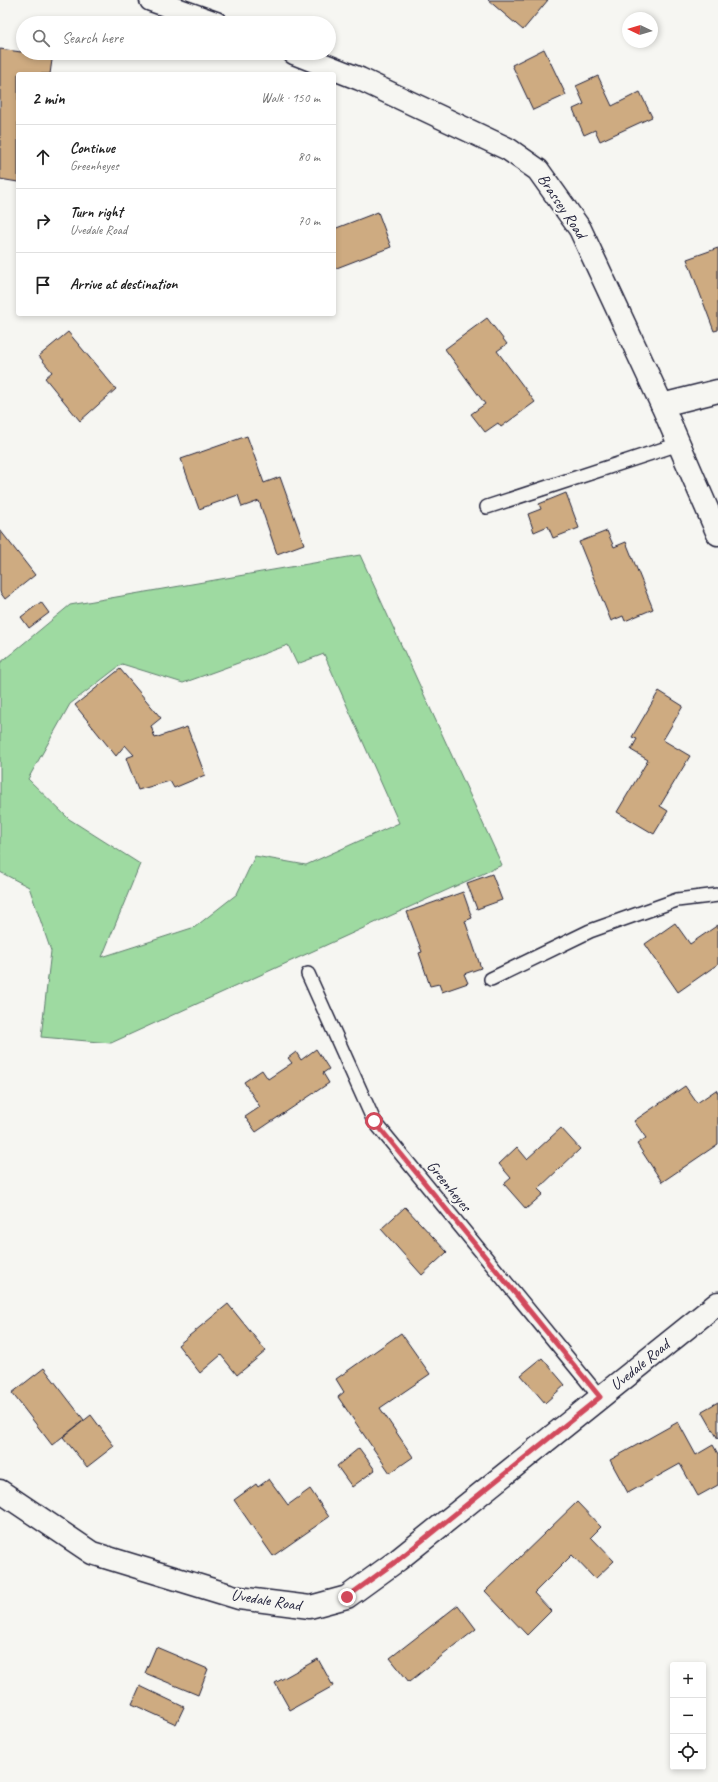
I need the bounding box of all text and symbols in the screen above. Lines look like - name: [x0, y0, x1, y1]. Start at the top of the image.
- north arrow: [622, 12, 658, 48]
- search box: [16, 16, 336, 60]
- icon: search: [30, 27, 52, 49]
- text: Search here: [62, 29, 123, 48]
- text: 2 min: [32, 88, 65, 109]
- text: Walk · 150 m: [261, 90, 320, 106]
- text: Continue: [70, 139, 115, 158]
- icon: ahead: [32, 146, 54, 168]
- text: 80 m: [298, 149, 320, 165]
- text: Greenheyes: [70, 158, 119, 174]
- street label: Brassey Road: [533, 170, 592, 244]
- text: Turn right: [70, 203, 123, 222]
- icon: right: [32, 210, 54, 232]
- text: 70 m: [298, 213, 320, 229]
- text: Uvedale Road: [70, 222, 127, 238]
- icon: arrive: [32, 274, 54, 296]
- text: Arrive at destination: [70, 275, 177, 294]
- route start: [365, 1112, 383, 1130]
- street label: Greenheyes: [422, 1156, 477, 1217]
- street label: Uvedale Road: [606, 1333, 676, 1395]
- street label: Uvedale Road: [230, 1585, 305, 1616]
- route end: [338, 1588, 356, 1606]
- map controls: [670, 1662, 706, 1770]
- button: +: [670, 1662, 706, 1698]
- button: −: [670, 1698, 706, 1734]
- button: locate: [670, 1734, 706, 1770]

